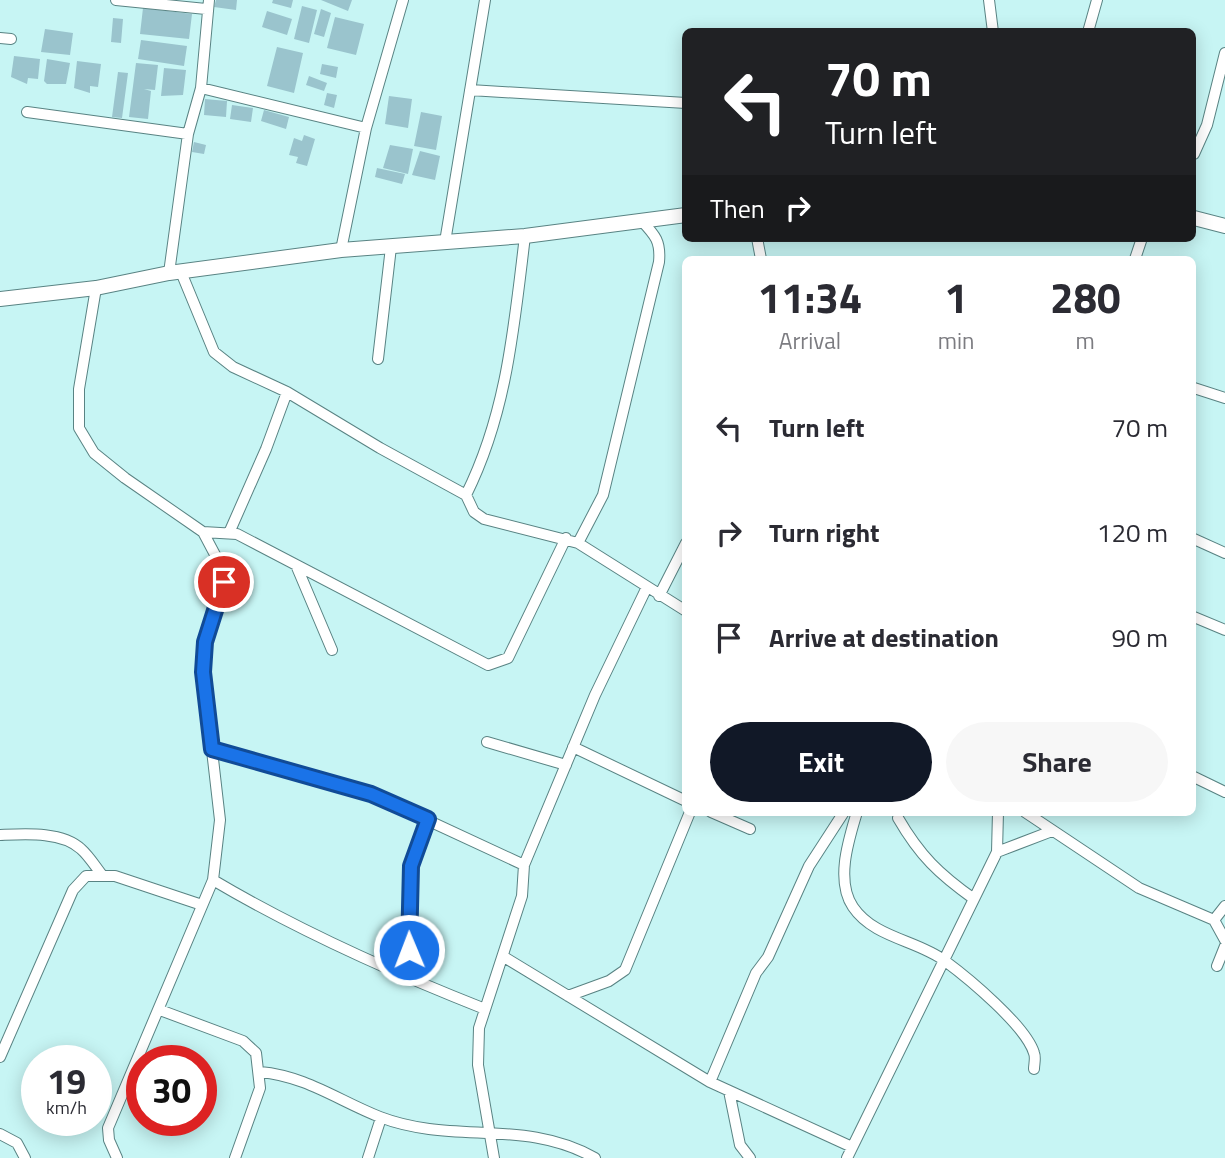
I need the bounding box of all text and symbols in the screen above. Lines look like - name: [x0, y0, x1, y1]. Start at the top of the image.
- text: 70 m: [825, 40, 932, 115]
- icon: left: [710, 56, 801, 147]
- text: Turn left: [825, 108, 937, 156]
- text: Then: [710, 189, 765, 228]
- icon: right: [779, 189, 817, 227]
- text: 11:34: [757, 265, 862, 329]
- text: 1: [944, 265, 968, 329]
- text: 280: [1050, 265, 1120, 329]
- text: Arrival: [779, 323, 841, 358]
- text: min: [938, 323, 974, 358]
- text: m: [1076, 323, 1095, 358]
- text: Turn left: [769, 408, 864, 447]
- text: 70 m: [1111, 408, 1168, 447]
- icon: left: [710, 409, 748, 447]
- text: Turn right: [769, 513, 880, 552]
- text: 120 m: [1097, 513, 1168, 552]
- icon: right: [710, 514, 748, 552]
- pin: [194, 552, 254, 612]
- icon: arrive: [205, 563, 243, 601]
- text: Arrive at destination: [769, 618, 999, 657]
- text: 90 m: [1111, 618, 1168, 657]
- icon: arrive: [710, 619, 748, 657]
- button: Exit: [710, 722, 932, 802]
- button: Share: [946, 722, 1168, 802]
- position arrow: [372, 913, 446, 987]
- speed limit sign: 30: [126, 1045, 217, 1136]
- text: 19: [47, 1054, 86, 1108]
- text: km/h: [46, 1094, 87, 1121]

